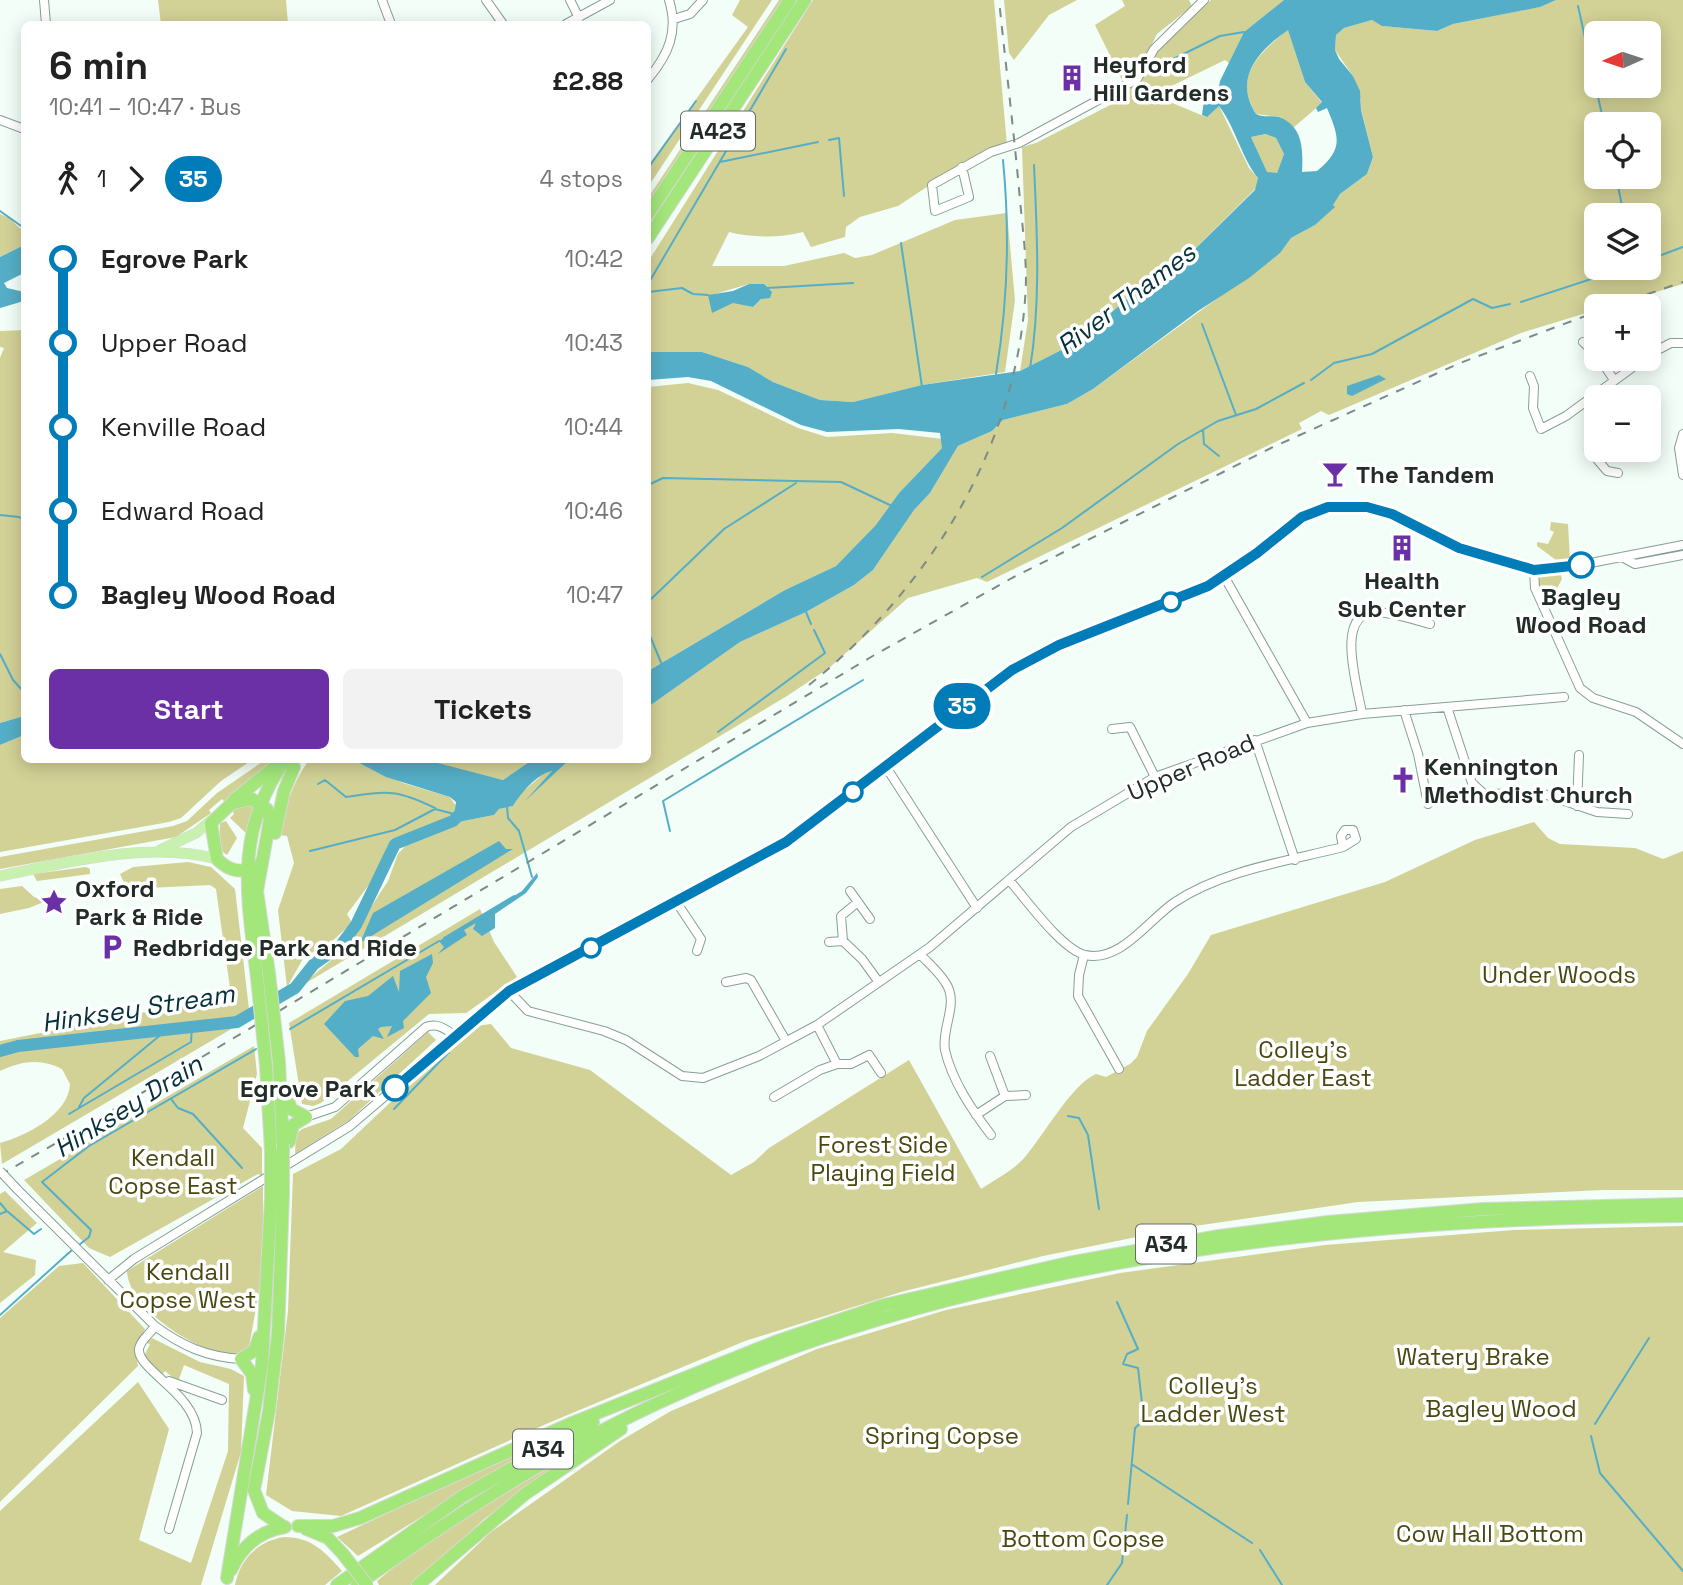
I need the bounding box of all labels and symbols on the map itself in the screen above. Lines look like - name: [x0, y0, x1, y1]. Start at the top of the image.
- north arrow: [1584, 21, 1661, 98]
- place label: Heyford Hill Gardens: [1093, 49, 1229, 108]
- building icon: Heyford Hill Gardens: [1057, 63, 1087, 93]
- road number: A423: [681, 112, 755, 150]
- water label: River Thames: [1050, 235, 1203, 362]
- bar icon: The Tandem: [1320, 459, 1350, 489]
- place label: The Tandem: [1356, 459, 1494, 490]
- building icon: Health Sub Center: [1387, 533, 1417, 563]
- marker: Bagley Wood Road: [1568, 552, 1594, 578]
- place label: Health Sub Center: [1338, 565, 1466, 624]
- place label: Bagley Wood Road: [1516, 581, 1647, 640]
- unlabelled marker: [1161, 592, 1181, 612]
- line badge: 35: [930, 683, 993, 729]
- street label: Upper Road: [1123, 726, 1259, 808]
- place label: Kennington Methodist Church: [1424, 751, 1633, 810]
- church icon: Kennington Methodist Church: [1388, 765, 1418, 795]
- unlabelled marker: [843, 782, 863, 802]
- place label: Oxford Park & Ride: [75, 873, 203, 932]
- place icon: Oxford Park & Ride: [39, 887, 69, 917]
- parking icon: Redbridge Park and Ride: [97, 932, 127, 962]
- place label: Redbridge Park and Ride: [133, 932, 417, 963]
- unlabelled marker: [581, 938, 601, 958]
- park label: Under Woods: [1482, 959, 1636, 990]
- water label: Hinksey Stream: [39, 976, 237, 1040]
- park label: Colley's Ladder East: [1234, 1034, 1372, 1093]
- water label: Hinksey Drain: [48, 1046, 209, 1165]
- place label: Egrove Park: [240, 1073, 376, 1104]
- marker: Egrove Park: [382, 1075, 408, 1101]
- park label: Forest Side Playing Field: [810, 1129, 956, 1188]
- park label: Kendall Copse East: [108, 1142, 238, 1201]
- road number: A34: [1136, 1224, 1196, 1264]
- park label: Kendall Copse West: [120, 1256, 256, 1315]
- park label: Watery Brake: [1396, 1341, 1550, 1372]
- park label: Colley's Ladder West: [1140, 1370, 1286, 1429]
- park label: Bagley Wood: [1425, 1393, 1577, 1424]
- park label: Spring Copse: [865, 1420, 1019, 1451]
- road number: A34: [513, 1430, 573, 1468]
- park label: Cow Hall Bottom: [1396, 1518, 1584, 1549]
- park label: Bottom Copse: [1001, 1523, 1165, 1554]

